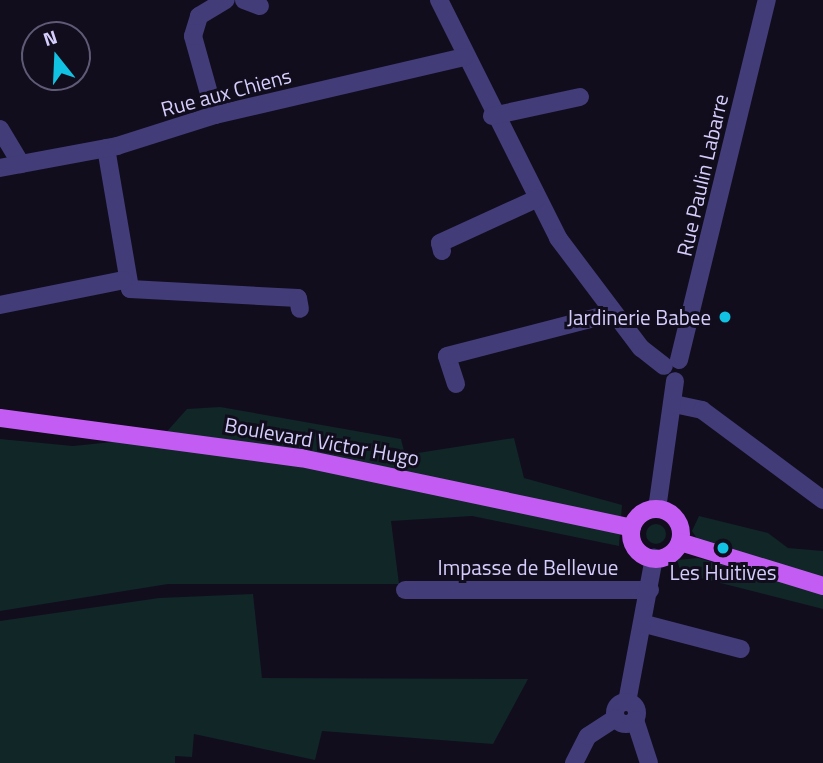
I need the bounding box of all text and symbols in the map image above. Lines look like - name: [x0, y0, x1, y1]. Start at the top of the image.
- north arrow: [21, 21, 91, 91]
- text: N: [39, 22, 61, 53]
- street label: Rue aux Chiens: [158, 62, 294, 122]
- street label: Rue Paulin Labarre: [671, 91, 733, 259]
- place label: Jardinerie Babee: [567, 304, 711, 330]
- marker: Jardinerie Babee: [717, 309, 733, 325]
- street label: Boulevard Victor Hugo: [223, 411, 421, 471]
- marker: Les Huitives: [715, 540, 731, 556]
- street label: Impasse de Bellevue: [438, 554, 618, 580]
- place label: Les Huitives: [669, 559, 777, 585]

